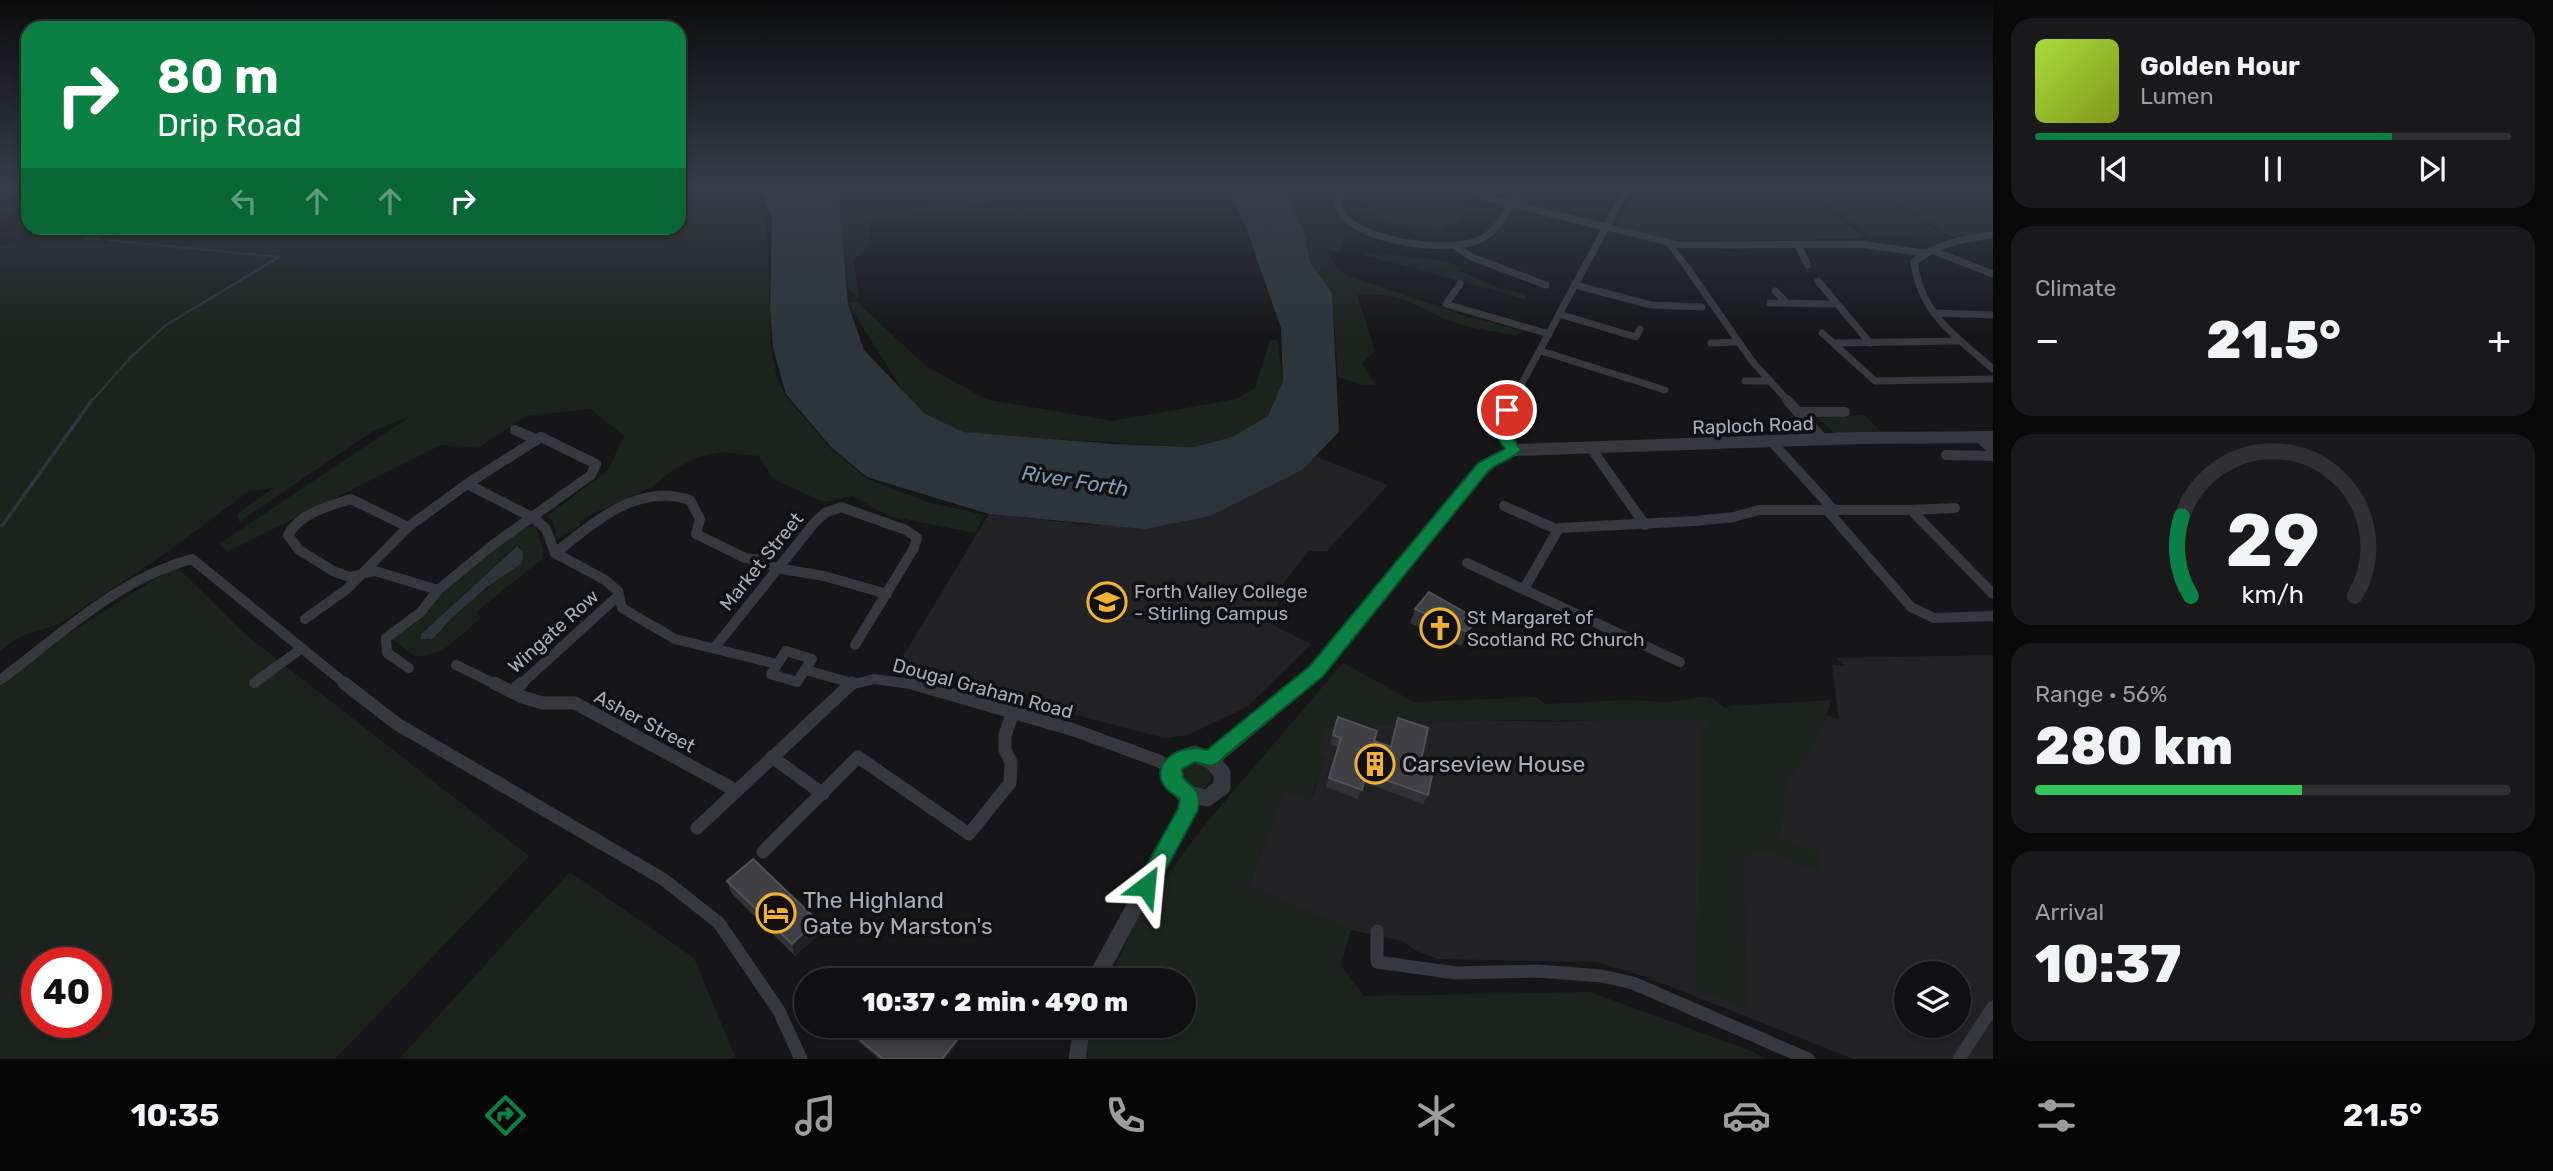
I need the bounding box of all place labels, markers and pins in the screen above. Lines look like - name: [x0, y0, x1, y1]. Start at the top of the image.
- pin: [1477, 380, 1537, 440]
- place label: Forth Valley College - Stirling Campus: [1134, 580, 1308, 625]
- school or university icon: Forth Valley College - Stirling Campus: [1086, 581, 1128, 623]
- place label: St Margaret of Scotland RC Church: [1467, 606, 1645, 651]
- church icon: St Margaret of Scotland RC Church: [1419, 607, 1461, 649]
- building icon: Carseview House: [1354, 743, 1396, 785]
- place label: Carseview House: [1402, 750, 1585, 778]
- place label: The Highland Gate by Marston's: [803, 886, 993, 940]
- hotel icon: The Highland Gate by Marston's: [755, 892, 797, 934]

